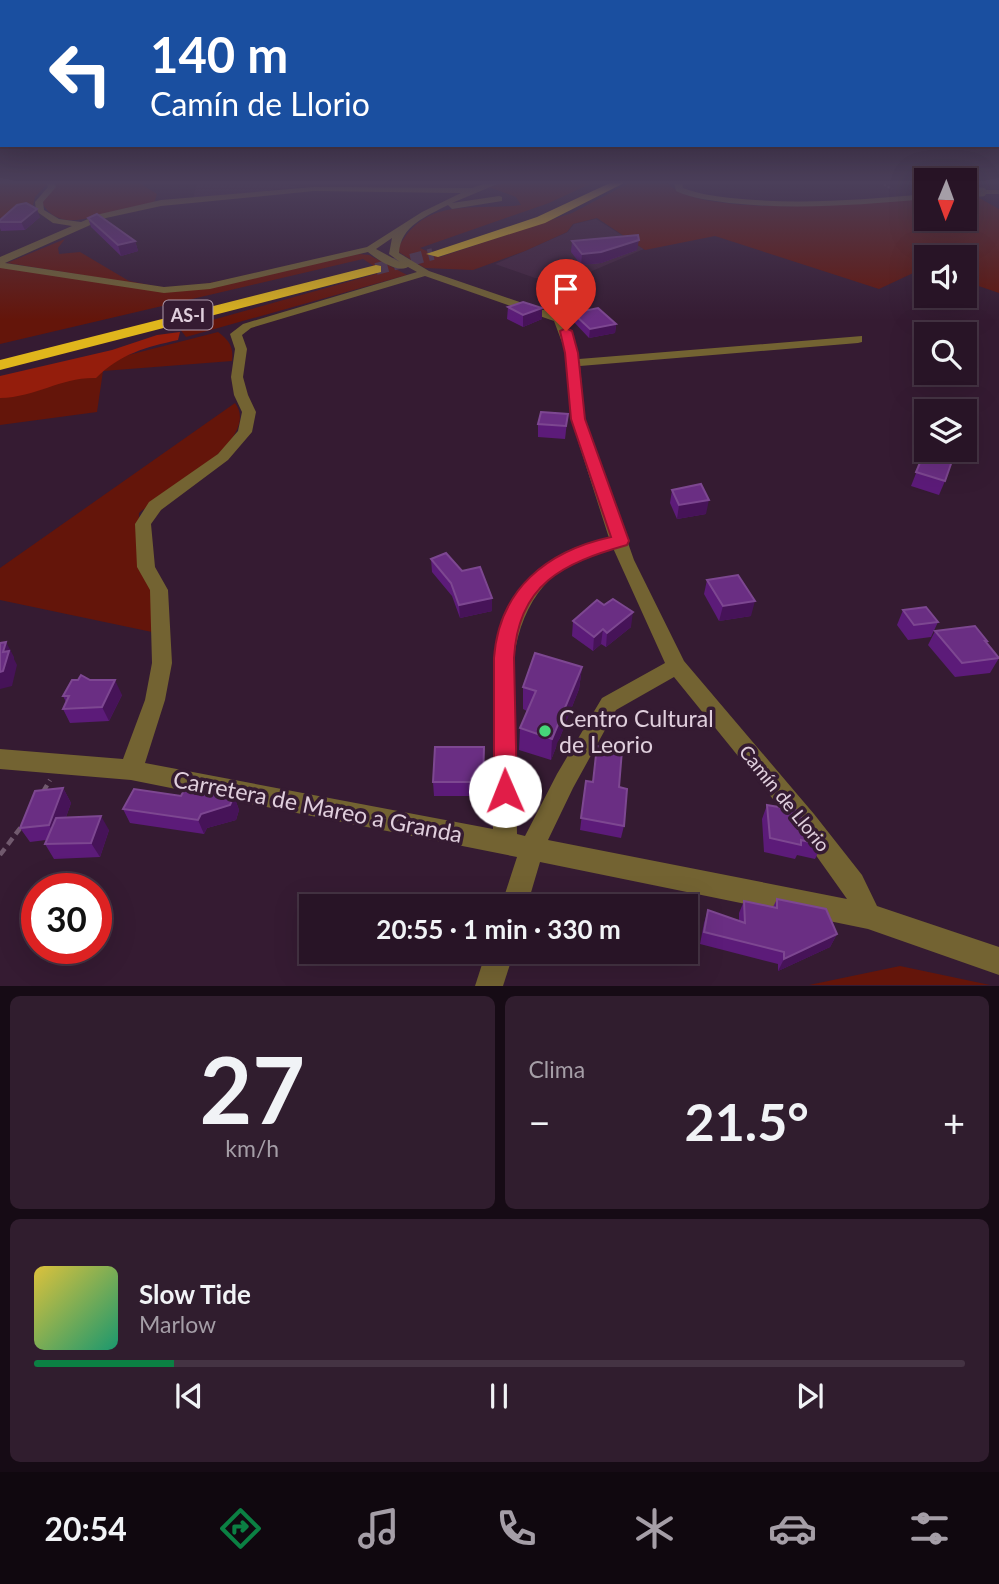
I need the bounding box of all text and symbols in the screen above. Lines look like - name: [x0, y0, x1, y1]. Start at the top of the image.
- text: 140 m: [150, 25, 288, 83]
- icon: left: [35, 28, 126, 119]
- text: Camín de Llorio: [150, 84, 370, 123]
- north arrow: [914, 168, 976, 231]
- map controls: [914, 168, 977, 462]
- button: sound: [914, 245, 977, 308]
- pin: [536, 259, 596, 331]
- icon: arrive: [547, 270, 585, 308]
- road number: AS-I: [164, 300, 212, 330]
- button: search: [914, 322, 977, 385]
- button: layers: [914, 399, 977, 462]
- place label: Centro Cultural de Leorio: [559, 704, 714, 758]
- marker: Centro Cultural de Leorio: [537, 723, 553, 739]
- street label: Camín de Llorio: [735, 740, 835, 856]
- position arrow: [468, 754, 542, 828]
- street label: Carretera de Mareo a Granda: [171, 764, 465, 848]
- speed limit sign: 30: [21, 873, 112, 964]
- text: 20:55 · 1 min · 330 m: [376, 913, 621, 945]
- text: 27: [199, 1034, 305, 1143]
- text: Clima: [529, 1055, 585, 1083]
- text: 21.5°: [685, 1090, 809, 1152]
- text: −: [529, 1099, 551, 1145]
- text: +: [943, 1099, 965, 1145]
- text: km/h: [225, 1134, 279, 1162]
- text: Slow Tide: [139, 1278, 251, 1310]
- text: Marlow: [139, 1310, 216, 1338]
- icon: previous: [170, 1377, 208, 1415]
- icon: pause: [480, 1377, 518, 1415]
- icon: next: [791, 1377, 829, 1415]
- icon: directions: [216, 1504, 265, 1553]
- icon: music: [354, 1504, 403, 1553]
- icon: phone: [492, 1504, 541, 1553]
- icon: climate: [630, 1504, 679, 1553]
- icon: car: [768, 1504, 817, 1553]
- icon: filters: [905, 1504, 954, 1553]
- text: 20:54: [44, 1509, 127, 1548]

